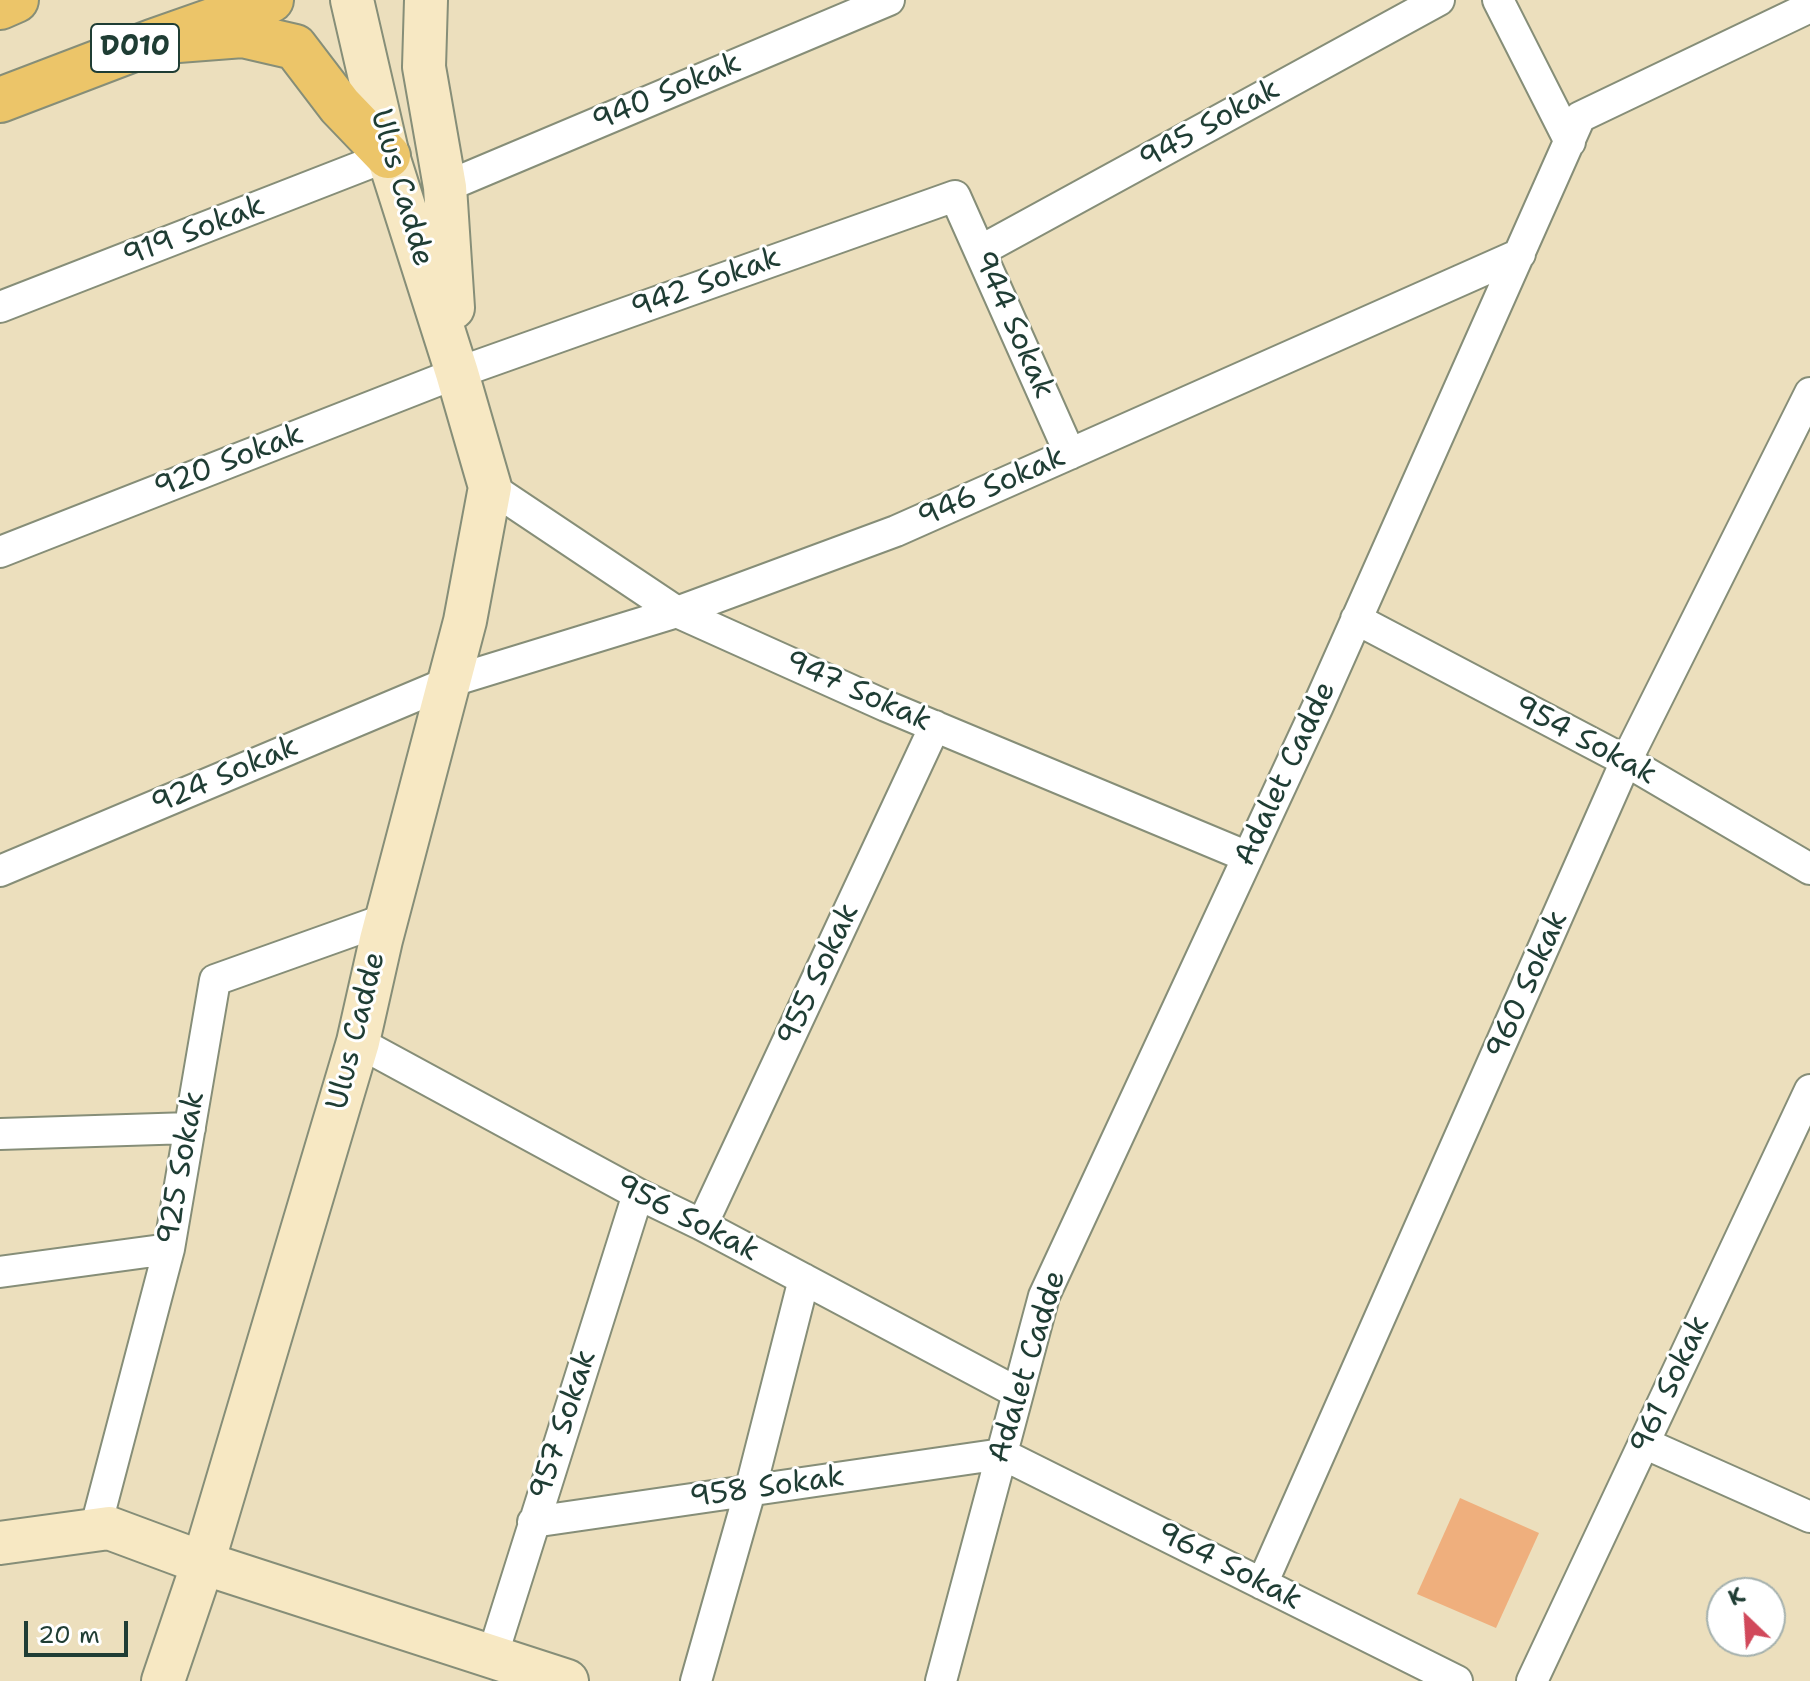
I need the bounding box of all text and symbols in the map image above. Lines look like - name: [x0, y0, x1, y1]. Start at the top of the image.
- road number: D010: [91, 24, 179, 72]
- street label: 940 Sokak: [587, 46, 747, 140]
- street label: 945 Sokak: [1134, 72, 1286, 178]
- street label: Ulus Cadde: [361, 105, 441, 271]
- street label: 919 Sokak: [118, 189, 270, 275]
- street label: 942 Sokak: [626, 240, 786, 328]
- street label: 944 Sokak: [965, 246, 1061, 404]
- street label: 920 Sokak: [149, 417, 309, 507]
- street label: 946 Sokak: [913, 439, 1071, 537]
- street label: 947 Sokak: [779, 644, 937, 740]
- street label: Adalet Cadde: [1228, 676, 1344, 872]
- street label: 954 Sokak: [1508, 689, 1662, 793]
- street label: 924 Sokak: [146, 729, 304, 823]
- street label: 955 Sokak: [770, 898, 868, 1052]
- street label: 960 Sokak: [1479, 905, 1577, 1065]
- street label: Ulus Cadde: [320, 948, 394, 1114]
- street label: 925 Sokak: [151, 1089, 213, 1247]
- street label: 956 Sokak: [609, 1168, 765, 1270]
- street label: Adalet Cadde: [982, 1266, 1074, 1468]
- street label: 961 Sokak: [1623, 1310, 1719, 1460]
- street label: 957 Sokak: [523, 1346, 605, 1504]
- street label: 958 Sokak: [687, 1459, 847, 1517]
- street label: 964 Sokak: [1151, 1515, 1307, 1619]
- north arrow: [1706, 1577, 1786, 1657]
- text: K: [1724, 1580, 1749, 1613]
- scale bar: [28, 1605, 132, 1655]
- text: 20 m: [38, 1619, 100, 1651]

